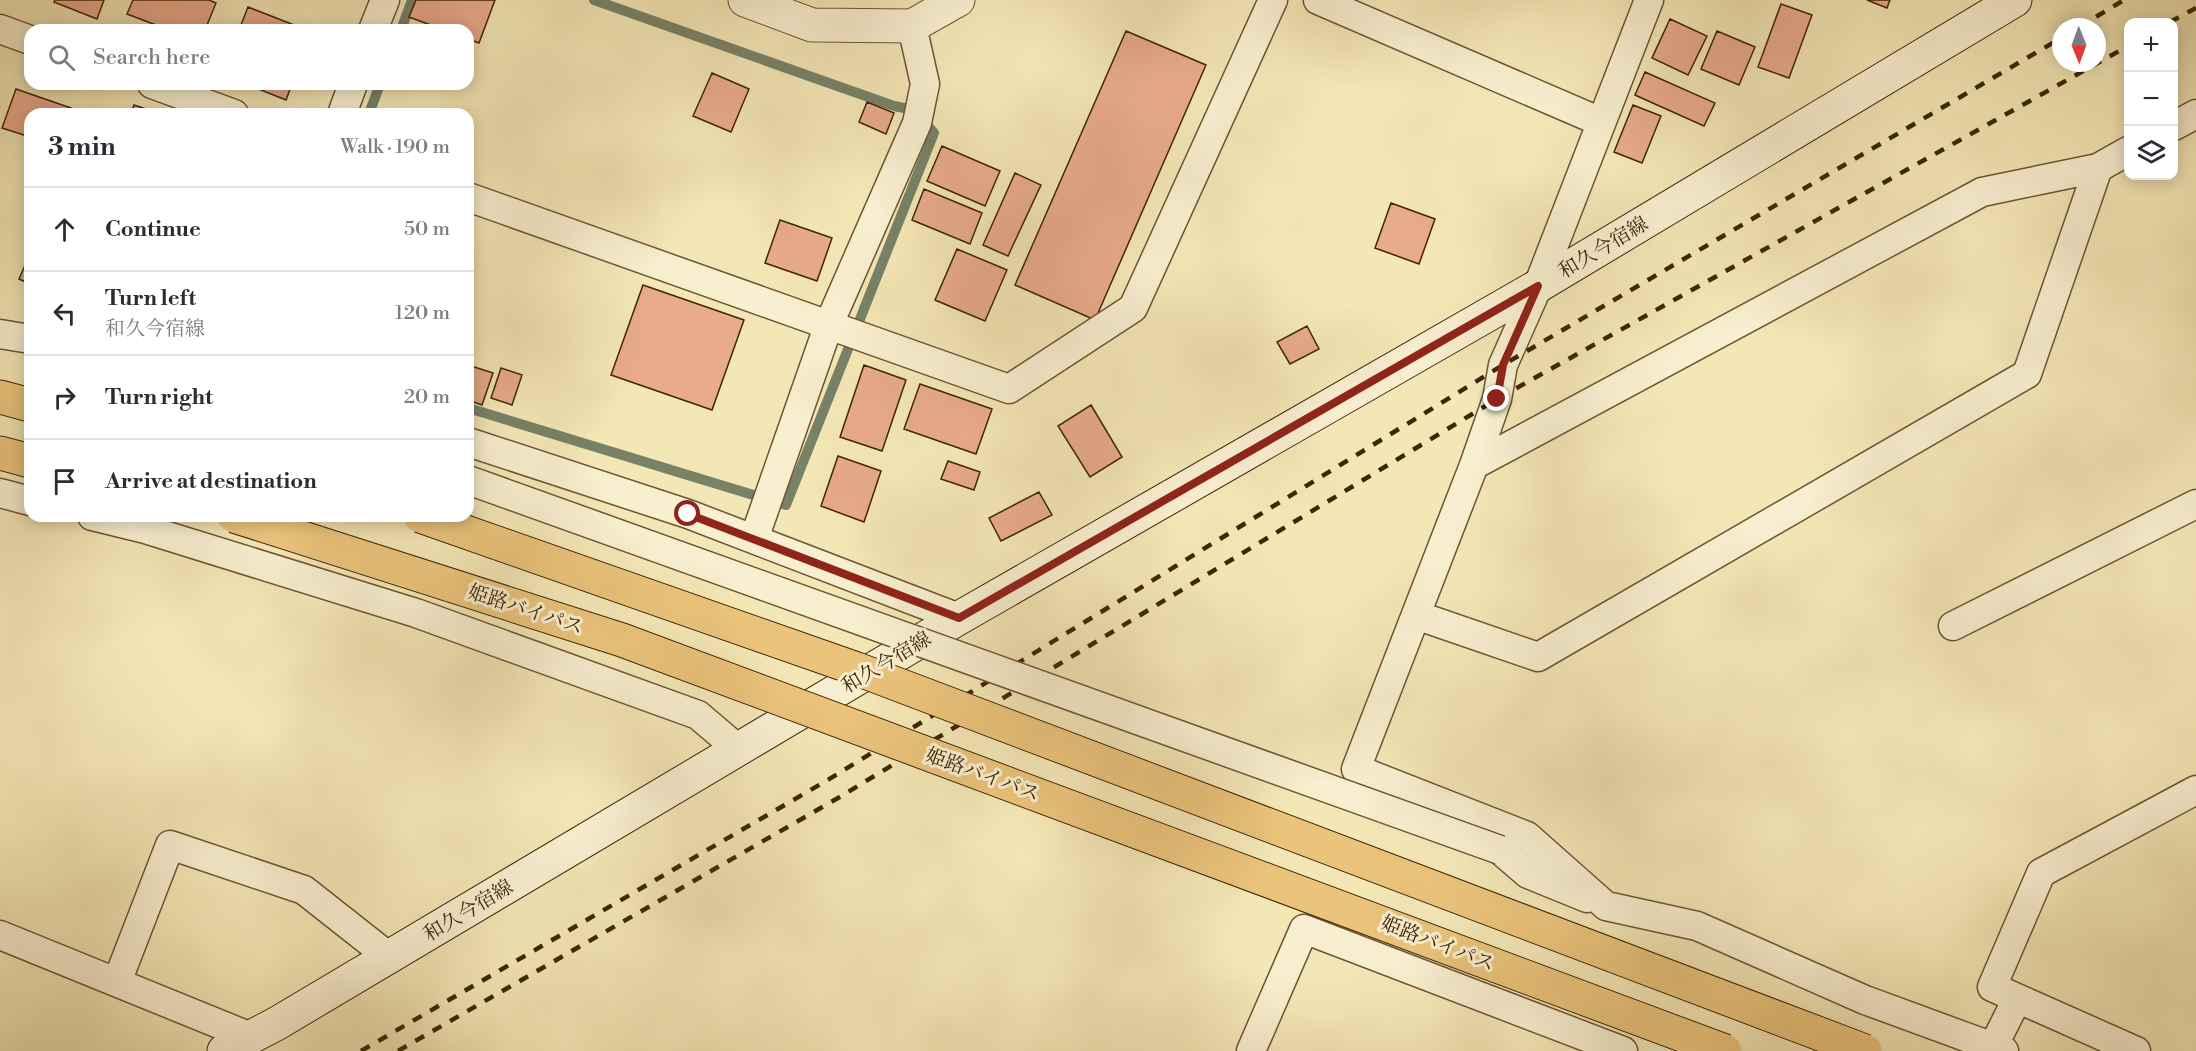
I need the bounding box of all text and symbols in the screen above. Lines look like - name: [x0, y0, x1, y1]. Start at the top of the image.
- north arrow: [2052, 18, 2106, 72]
- map controls: [2124, 18, 2178, 180]
- button: +: [2124, 18, 2178, 72]
- search box: [24, 24, 474, 90]
- icon: search: [45, 41, 78, 74]
- text: Search here: [93, 44, 210, 71]
- button: −: [2124, 72, 2178, 126]
- button: layers: [2124, 126, 2178, 180]
- text: 3 min: [48, 131, 116, 163]
- text: Walk · 190 m: [340, 135, 450, 160]
- street label: 和久今宿線: [1554, 212, 1653, 285]
- icon: ahead: [48, 213, 81, 246]
- text: Continue: [105, 216, 201, 243]
- text: 50 m: [404, 217, 450, 242]
- text: Turn left: [105, 285, 196, 312]
- icon: left: [48, 297, 81, 330]
- text: 120 m: [395, 301, 450, 326]
- text: 和久今宿線: [105, 317, 205, 342]
- icon: right: [48, 381, 81, 414]
- text: Turn right: [105, 384, 213, 411]
- text: 20 m: [404, 385, 450, 410]
- route end: [1483, 385, 1509, 411]
- icon: arrive: [48, 465, 81, 498]
- text: Arrive at destination: [105, 468, 317, 495]
- route start: [674, 500, 700, 526]
- street label: 姫路バイパス: [465, 580, 586, 641]
- street label: 和久今宿線: [837, 627, 936, 700]
- street label: 姫路バイパス: [922, 743, 1043, 808]
- street label: 和久今宿線: [419, 875, 518, 948]
- street label: 姫路バイパス: [1377, 911, 1498, 978]

